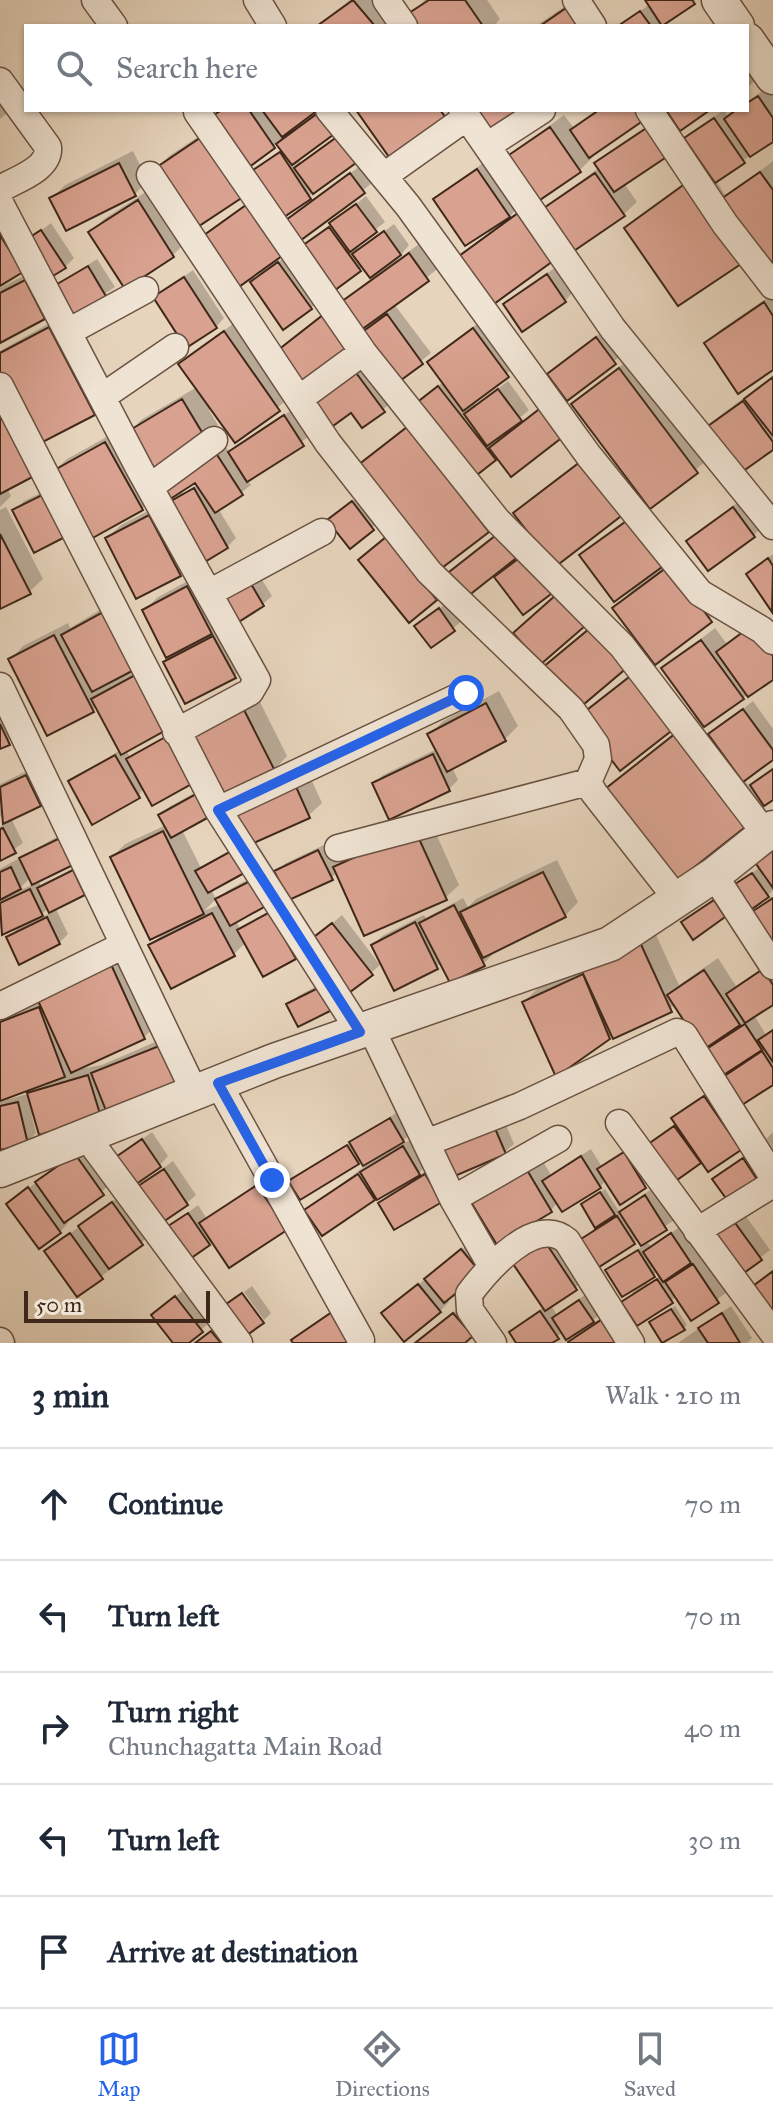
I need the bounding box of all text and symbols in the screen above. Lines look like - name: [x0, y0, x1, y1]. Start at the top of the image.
- search box: [24, 24, 749, 112]
- icon: search: [52, 46, 96, 90]
- text: Search here: [116, 50, 258, 86]
- route start: [448, 675, 484, 711]
- route end: [254, 1162, 290, 1198]
- scale bar: [24, 1287, 210, 1323]
- text: 50 m: [36, 1291, 82, 1318]
- text: 3 min: [32, 1375, 109, 1416]
- text: Walk · 210 m: [605, 1379, 741, 1411]
- icon: ahead: [32, 1482, 76, 1526]
- text: Continue: [108, 1486, 223, 1522]
- text: 70 m: [685, 1488, 741, 1520]
- icon: left: [32, 1594, 76, 1638]
- text: Turn left: [108, 1598, 219, 1634]
- text: 70 m: [685, 1600, 741, 1632]
- text: Turn right: [108, 1694, 239, 1730]
- icon: right: [32, 1706, 76, 1750]
- text: 40 m: [684, 1712, 741, 1744]
- text: Chunchagatta Main Road: [108, 1730, 382, 1762]
- icon: left: [32, 1818, 76, 1862]
- text: Turn left: [108, 1822, 219, 1858]
- text: 30 m: [688, 1824, 741, 1856]
- icon: arrive: [32, 1930, 76, 1974]
- text: Arrive at destination: [108, 1934, 358, 1970]
- tab: Map: [97, 2027, 141, 2102]
- tab: Directions: [335, 2027, 430, 2102]
- tab: Saved: [624, 2027, 676, 2102]

